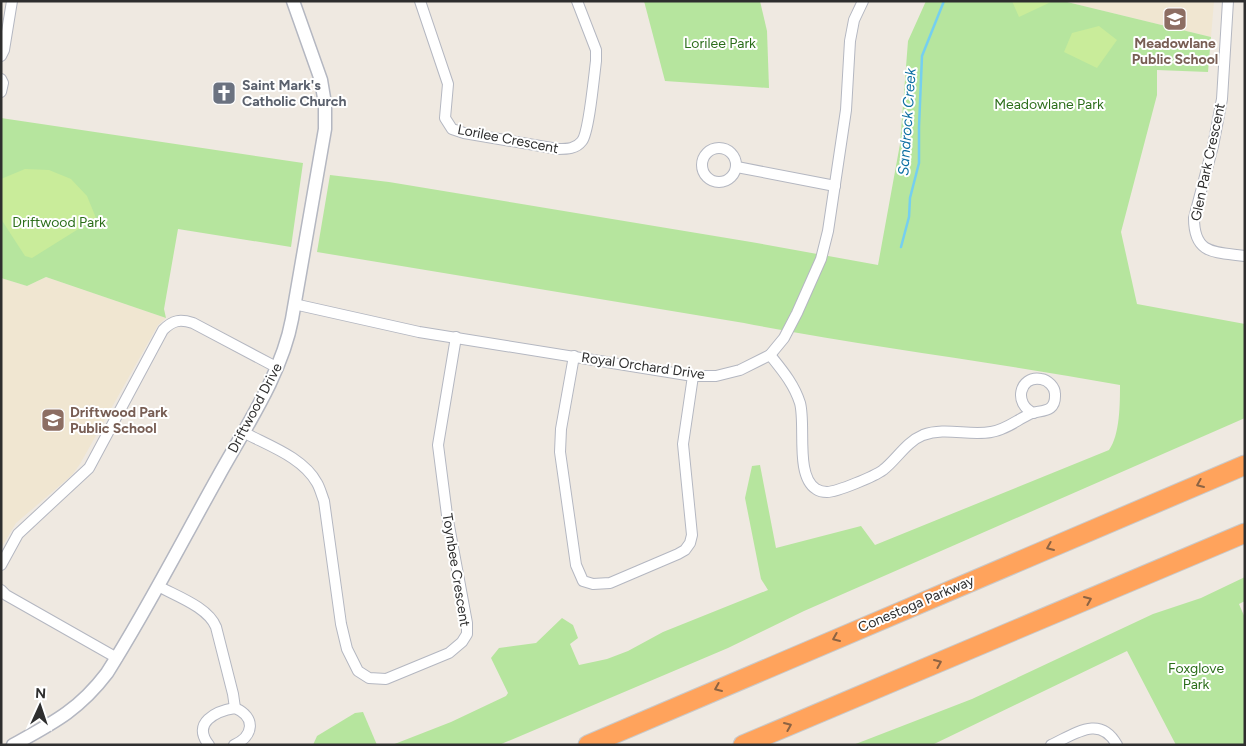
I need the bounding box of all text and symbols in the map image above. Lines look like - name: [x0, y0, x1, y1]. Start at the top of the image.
- school or university icon: Meadowlane Public School: [1162, 6, 1188, 32]
- park label: Lorilee Park: [684, 35, 756, 52]
- place label: Meadowlane Public School: [1132, 35, 1218, 68]
- water label: Sandrock Creek: [894, 67, 920, 176]
- place label: Saint Mark's Catholic Church: [242, 77, 346, 110]
- church icon: Saint Mark's Catholic Church: [211, 80, 237, 106]
- park label: Meadowlane Park: [994, 96, 1104, 113]
- street label: Glen Park Crescent: [1187, 102, 1229, 222]
- street label: Lorilee Crescent: [456, 121, 560, 157]
- park label: Driftwood Park: [12, 214, 106, 231]
- street label: Royal Orchard Drive: [580, 349, 706, 383]
- street label: Driftwood Drive: [224, 360, 286, 456]
- place label: Driftwood Park Public School: [70, 404, 168, 437]
- school or university icon: Driftwood Park Public School: [40, 407, 66, 433]
- one-way arrow: [1196, 477, 1205, 488]
- street label: Toynbee Crescent: [439, 512, 473, 628]
- one-way arrow: [1046, 541, 1055, 552]
- street label: Conestoga Parkway: [855, 572, 977, 636]
- one-way arrow: [1083, 595, 1092, 606]
- one-way arrow: [832, 632, 841, 642]
- one-way arrow: [933, 658, 942, 669]
- park label: Foxglove Park: [1168, 660, 1224, 693]
- north arrow: [15, 681, 65, 731]
- one-way arrow: [714, 682, 723, 693]
- text: N: [35, 685, 47, 702]
- one-way arrow: [783, 721, 792, 732]

